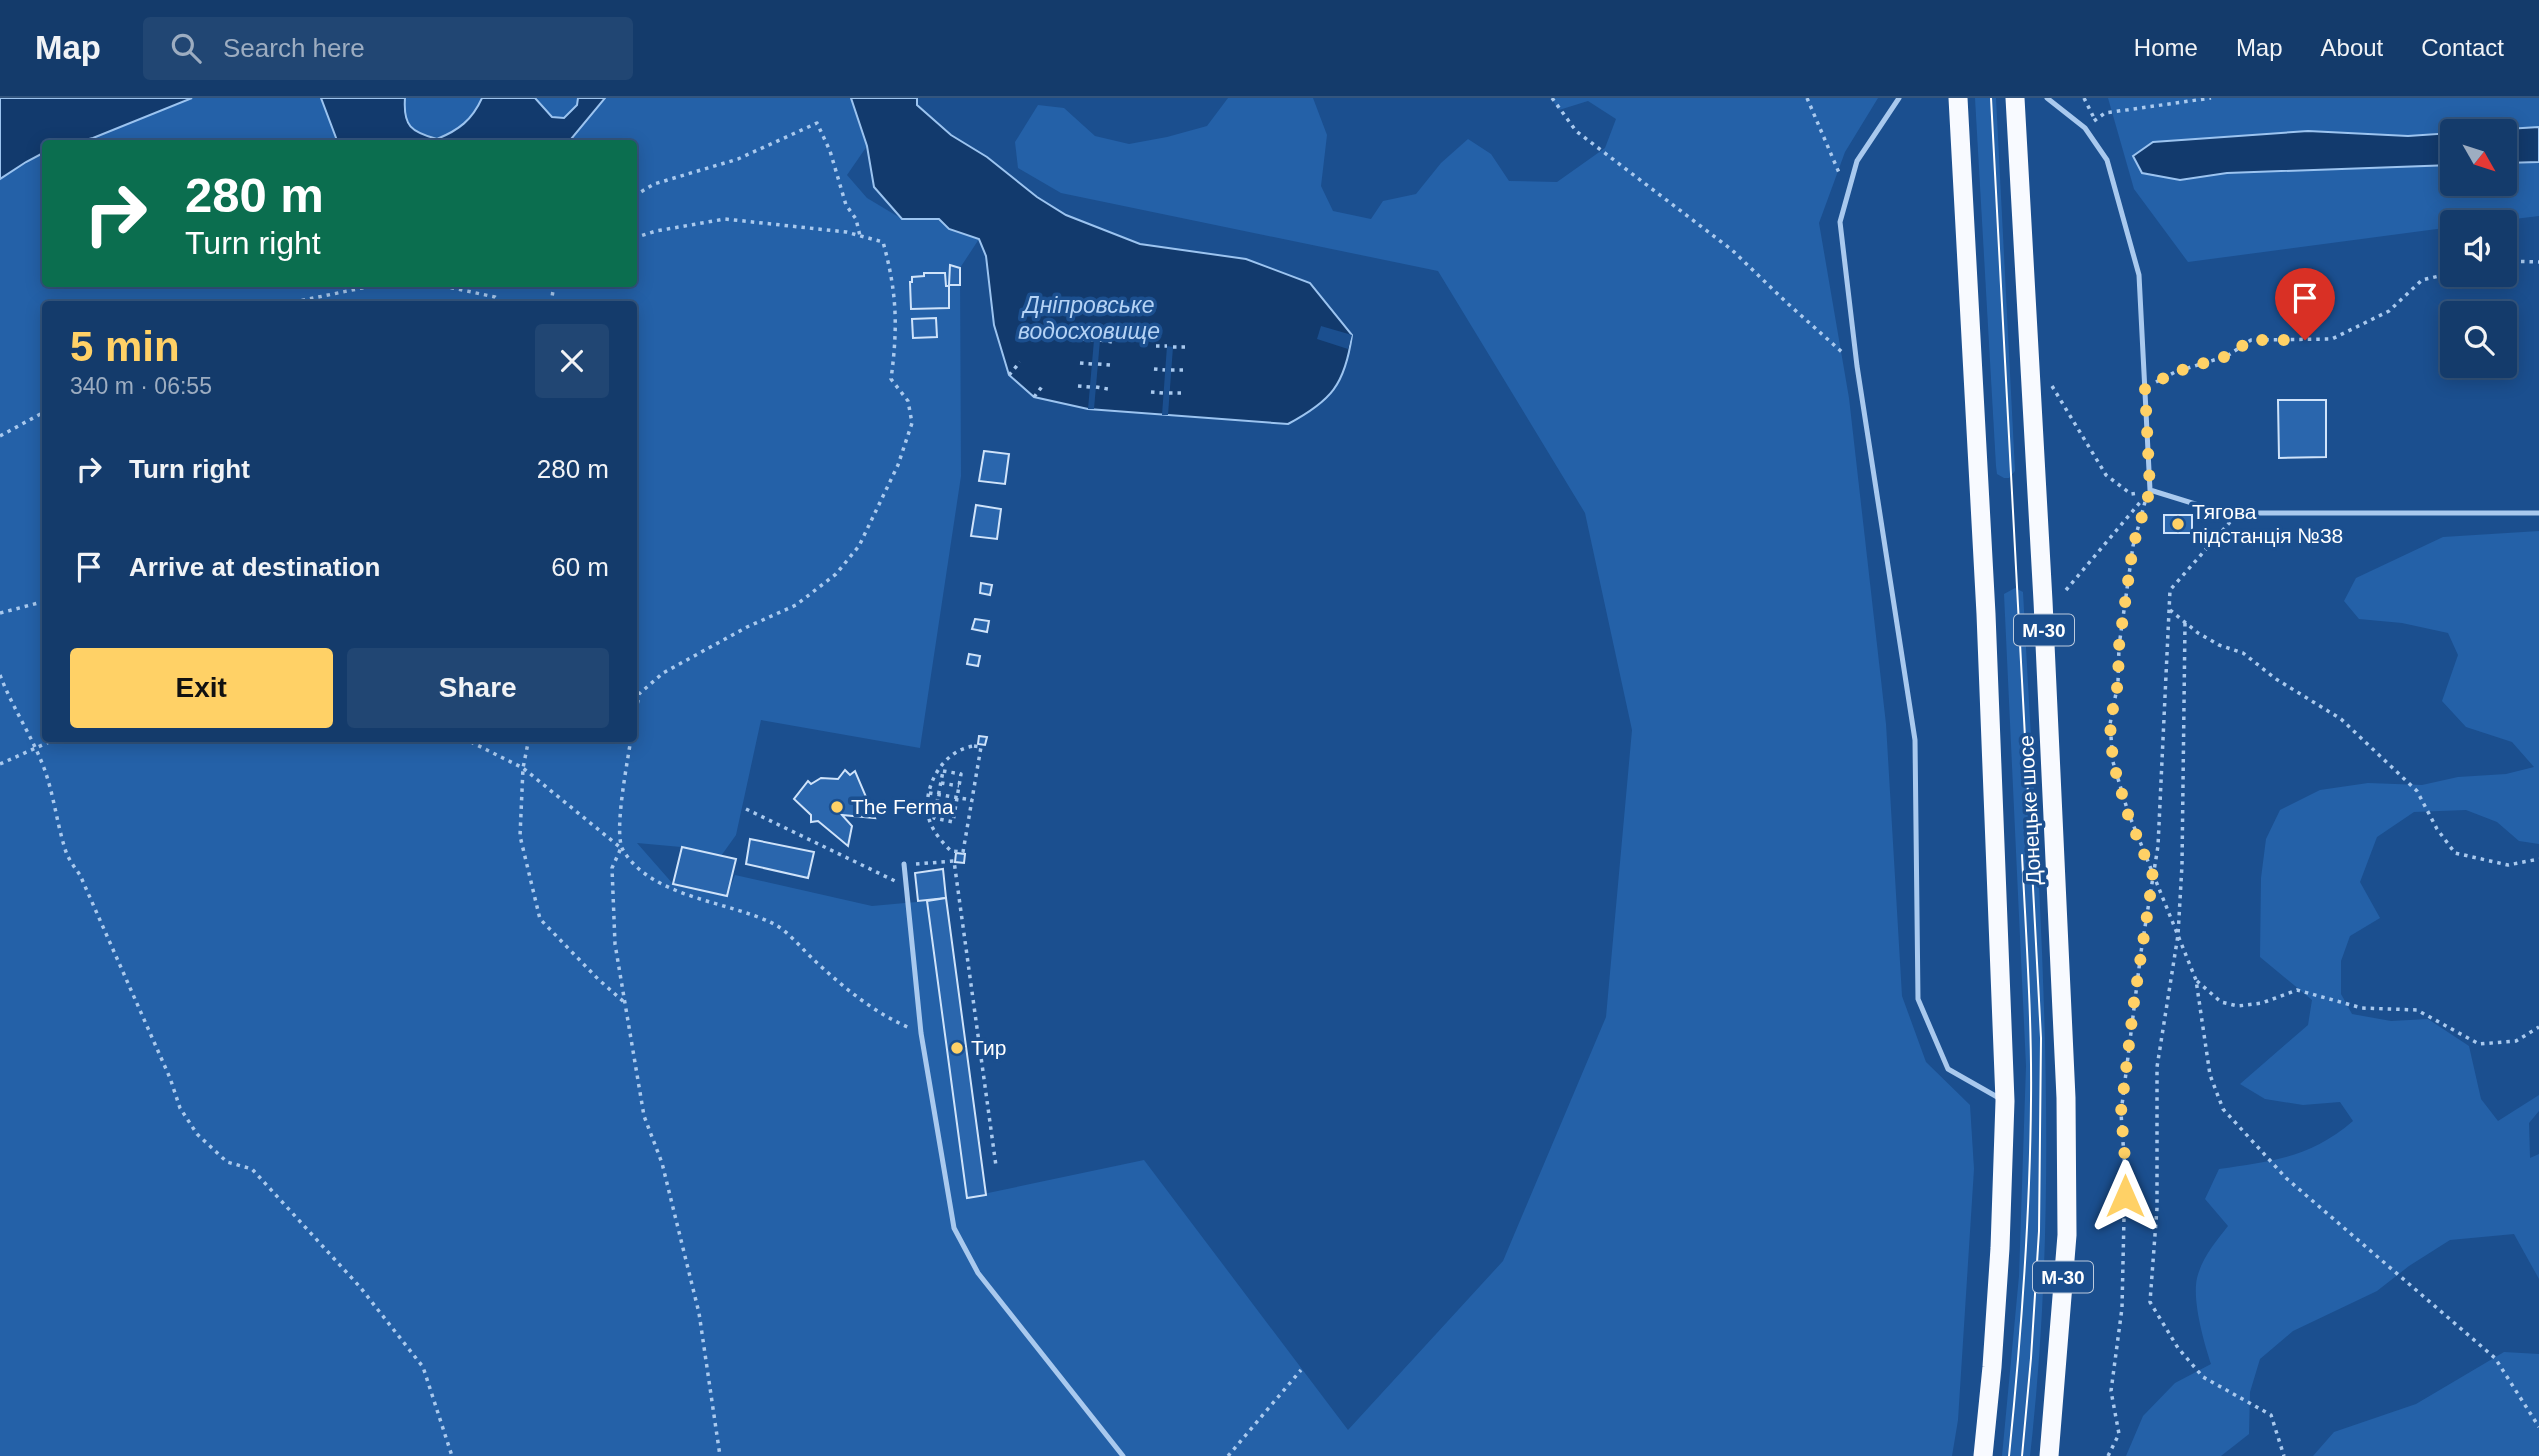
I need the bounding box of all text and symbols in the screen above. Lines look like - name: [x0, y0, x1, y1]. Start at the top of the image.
- search box: [143, 17, 633, 80]
- text: Map: [35, 29, 101, 66]
- icon: search: [167, 29, 205, 67]
- text: Search here: [223, 33, 365, 63]
- text: Home: [2134, 34, 2198, 61]
- text: Map: [2236, 34, 2283, 61]
- text: About: [2321, 34, 2383, 61]
- text: Contact: [2421, 34, 2504, 61]
- north arrow: [2440, 119, 2516, 196]
- map controls: [2440, 119, 2517, 378]
- icon: right: [70, 168, 161, 259]
- text: 280 m: [185, 168, 324, 222]
- button: sound: [2440, 210, 2517, 287]
- text: Turn right: [185, 225, 321, 261]
- pin: [2275, 268, 2335, 340]
- icon: arrive: [2286, 279, 2324, 317]
- water label: Дніпровське водосховище: [1018, 292, 1160, 344]
- button: search: [2440, 301, 2517, 378]
- text: 5 min: [70, 323, 180, 370]
- button: close: [535, 324, 609, 398]
- text: 340 m · 06:55: [70, 373, 212, 399]
- icon: right: [70, 450, 108, 488]
- text: Turn right: [129, 454, 250, 484]
- text: 280 m: [537, 454, 609, 484]
- place label: Тягова пiдстанцiя №38: [2192, 500, 2343, 547]
- marker: Тягова пiдстанцiя №38: [2170, 516, 2186, 532]
- icon: arrive: [70, 548, 108, 586]
- text: Arrive at destination: [129, 552, 380, 582]
- text: 60 m: [551, 552, 609, 582]
- road number: М-30: [2014, 614, 2074, 646]
- button: Exit: [70, 648, 333, 728]
- button: Share: [347, 648, 609, 728]
- street label: Донецьке шосе: [2014, 735, 2045, 886]
- place label: The Ferma: [851, 795, 954, 818]
- marker: The Ferma: [829, 799, 845, 815]
- place label: Тир: [971, 1036, 1006, 1059]
- marker: Тир: [949, 1040, 965, 1056]
- position arrow: [2088, 1159, 2162, 1233]
- road number: М-30: [2033, 1261, 2093, 1292]

